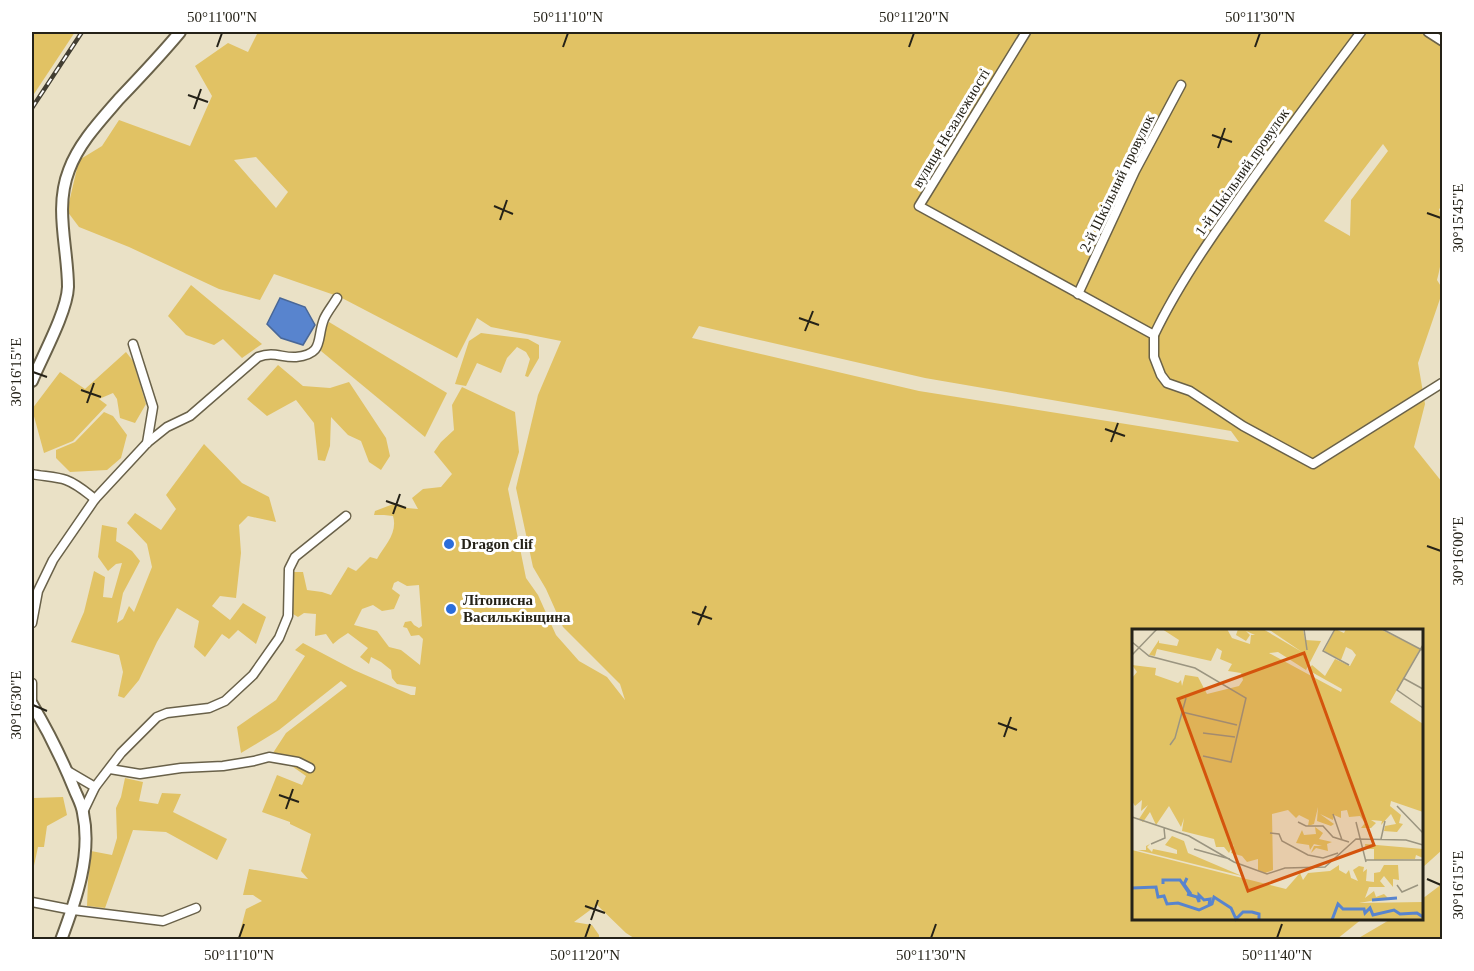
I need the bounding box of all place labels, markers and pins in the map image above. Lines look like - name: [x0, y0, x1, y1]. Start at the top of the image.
- place label: Dragon clif: [461, 536, 534, 552]
- marker: Dragon clif: [442, 537, 456, 551]
- place label: Літописна Васильківщина: [463, 592, 571, 625]
- marker: Літописна Васильківщина: [444, 602, 458, 616]

